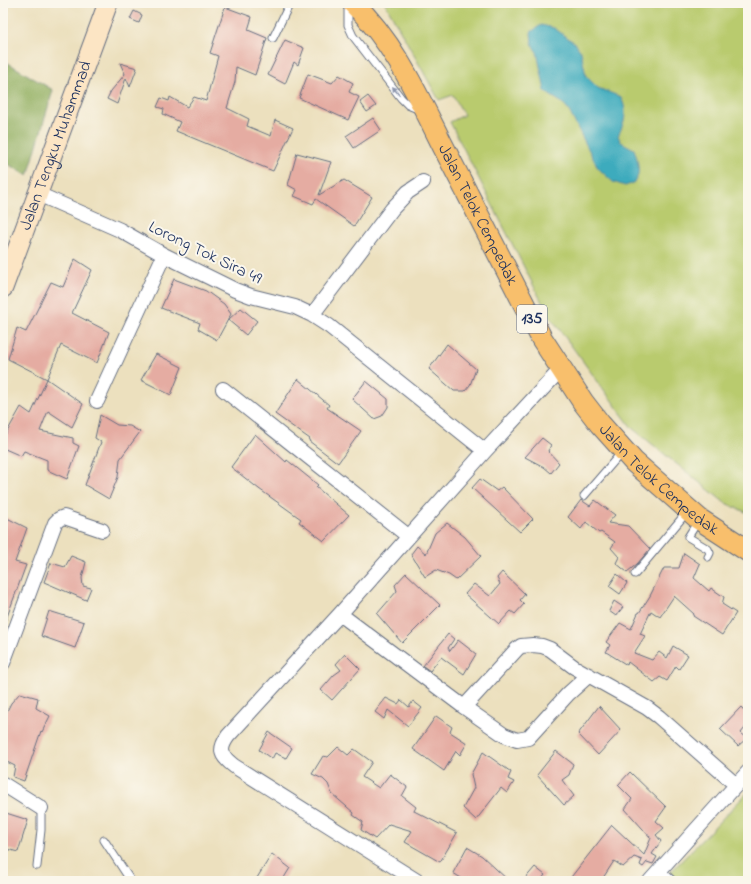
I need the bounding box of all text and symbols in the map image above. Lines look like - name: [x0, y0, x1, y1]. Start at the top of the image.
- street label: Jalan Tengku Muhammad: [13, 57, 98, 234]
- one-way arrow: [392, 86, 400, 97]
- street label: Jalan Telok Cempedak: [432, 140, 525, 290]
- street label: Lorong Tok Sira 49: [143, 215, 266, 293]
- road number: 135: [517, 305, 547, 333]
- street label: Jalan Telok Cempedak: [593, 418, 724, 542]

